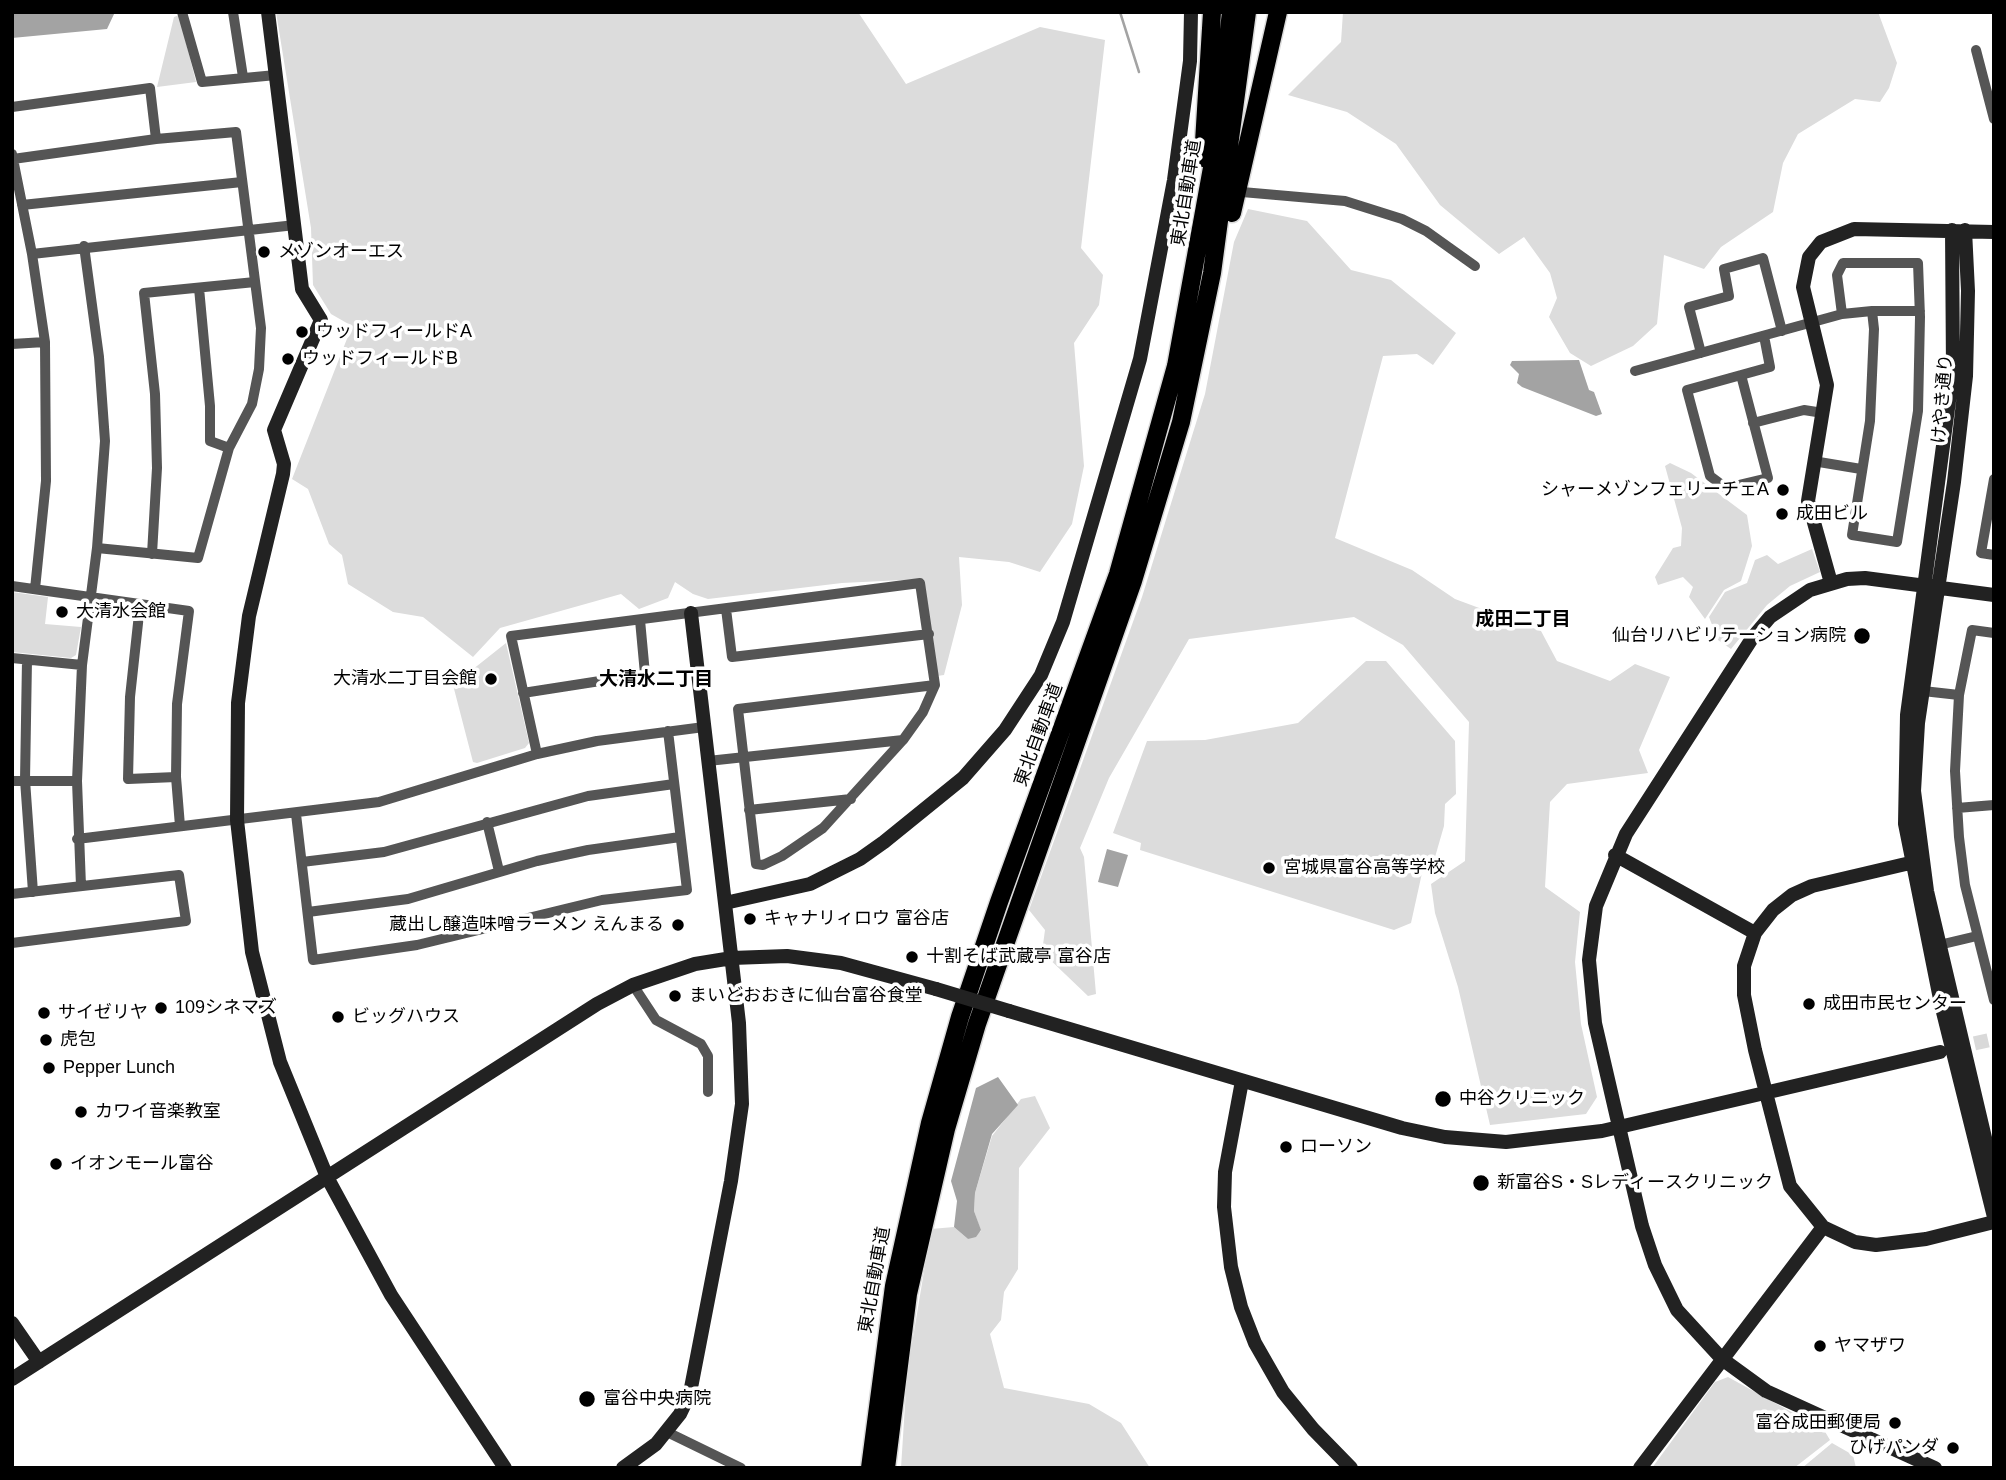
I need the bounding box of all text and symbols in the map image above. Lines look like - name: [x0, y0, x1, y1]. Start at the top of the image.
- street label: 東北自動車道: [1168, 138, 1206, 248]
- place label: メゾンオーエス: [278, 241, 404, 263]
- marker: メゾンオーエス: [256, 244, 272, 260]
- place label: ウッドフィールドA: [316, 321, 472, 343]
- marker: ウッドフィールドA: [294, 324, 310, 340]
- place label: ウッドフィールドB: [302, 348, 458, 370]
- marker: ウッドフィールドB: [280, 351, 296, 367]
- street label: けやき通り: [1928, 353, 1958, 445]
- place label: シャーメゾンフェリーチェA: [1541, 479, 1769, 501]
- marker: シャーメゾンフェリーチェA: [1775, 482, 1791, 498]
- place label: 成田ビル: [1796, 503, 1868, 525]
- marker: 成田ビル: [1774, 506, 1790, 522]
- place label: 大清水会館: [76, 601, 166, 623]
- marker: 大清水会館: [54, 604, 70, 620]
- district label: 成田二丁目: [1476, 609, 1570, 631]
- place label: 仙台リハビリテーション病院: [1612, 625, 1846, 647]
- marker: 仙台リハビリテーション病院: [1852, 626, 1872, 646]
- place label: 大清水二丁目会館: [333, 668, 477, 690]
- district label: 大清水二丁目: [599, 669, 713, 691]
- marker: 大清水二丁目会館: [483, 671, 499, 687]
- street label: 東北自動車道: [1010, 681, 1068, 789]
- place label: 宮城県富谷高等学校: [1283, 857, 1445, 879]
- marker: 宮城県富谷高等学校: [1261, 860, 1277, 876]
- place label: キャナリィロウ 富谷店: [764, 908, 949, 930]
- marker: キャナリィロウ 富谷店: [742, 911, 758, 927]
- place label: 蔵出し醸造味噌ラーメン えんまる: [389, 914, 664, 936]
- marker: 蔵出し醸造味噌ラーメン えんまる: [670, 917, 686, 933]
- place label: 十割そば武蔵亭 富谷店: [926, 946, 1111, 968]
- marker: 十割そば武蔵亭 富谷店: [904, 949, 920, 965]
- place label: まいどおおきに仙台富谷食堂: [689, 985, 923, 1007]
- marker: まいどおおきに仙台富谷食堂: [667, 988, 683, 1004]
- place label: 成田市民センター: [1823, 993, 1967, 1015]
- marker: 成田市民センター: [1801, 996, 1817, 1012]
- place label: 109シネマズ: [175, 997, 277, 1019]
- marker: 109シネマズ: [153, 1000, 169, 1016]
- place label: サイゼリヤ: [58, 1002, 148, 1024]
- marker: サイゼリヤ: [36, 1005, 52, 1021]
- place label: ビッグハウス: [352, 1006, 460, 1028]
- marker: ビッグハウス: [330, 1009, 346, 1025]
- place label: 虎包: [60, 1029, 96, 1051]
- marker: 虎包: [38, 1032, 54, 1048]
- place label: Pepper Lunch: [63, 1057, 175, 1079]
- marker: Pepper Lunch: [41, 1060, 57, 1076]
- place label: 中谷クリニック: [1459, 1088, 1585, 1110]
- marker: 中谷クリニック: [1433, 1089, 1453, 1109]
- place label: カワイ音楽教室: [95, 1101, 221, 1123]
- marker: カワイ音楽教室: [73, 1104, 89, 1120]
- place label: ローソン: [1300, 1136, 1372, 1158]
- marker: ローソン: [1278, 1139, 1294, 1155]
- place label: イオンモール富谷: [70, 1153, 214, 1175]
- marker: イオンモール富谷: [48, 1156, 64, 1172]
- place label: 新富谷S・Sレディースクリニック: [1497, 1172, 1773, 1194]
- marker: 新富谷S・Sレディースクリニック: [1471, 1173, 1491, 1193]
- street label: 東北自動車道: [855, 1225, 895, 1335]
- place label: ヤマザワ: [1834, 1335, 1906, 1357]
- marker: ヤマザワ: [1812, 1338, 1828, 1354]
- place label: 富谷中央病院: [603, 1388, 711, 1410]
- marker: 富谷中央病院: [577, 1389, 597, 1409]
- place label: 富谷成田郵便局: [1755, 1412, 1881, 1434]
- marker: 富谷成田郵便局: [1887, 1415, 1903, 1431]
- place label: ひげパンダ: [1849, 1437, 1939, 1459]
- marker: ひげパンダ: [1945, 1440, 1961, 1456]

